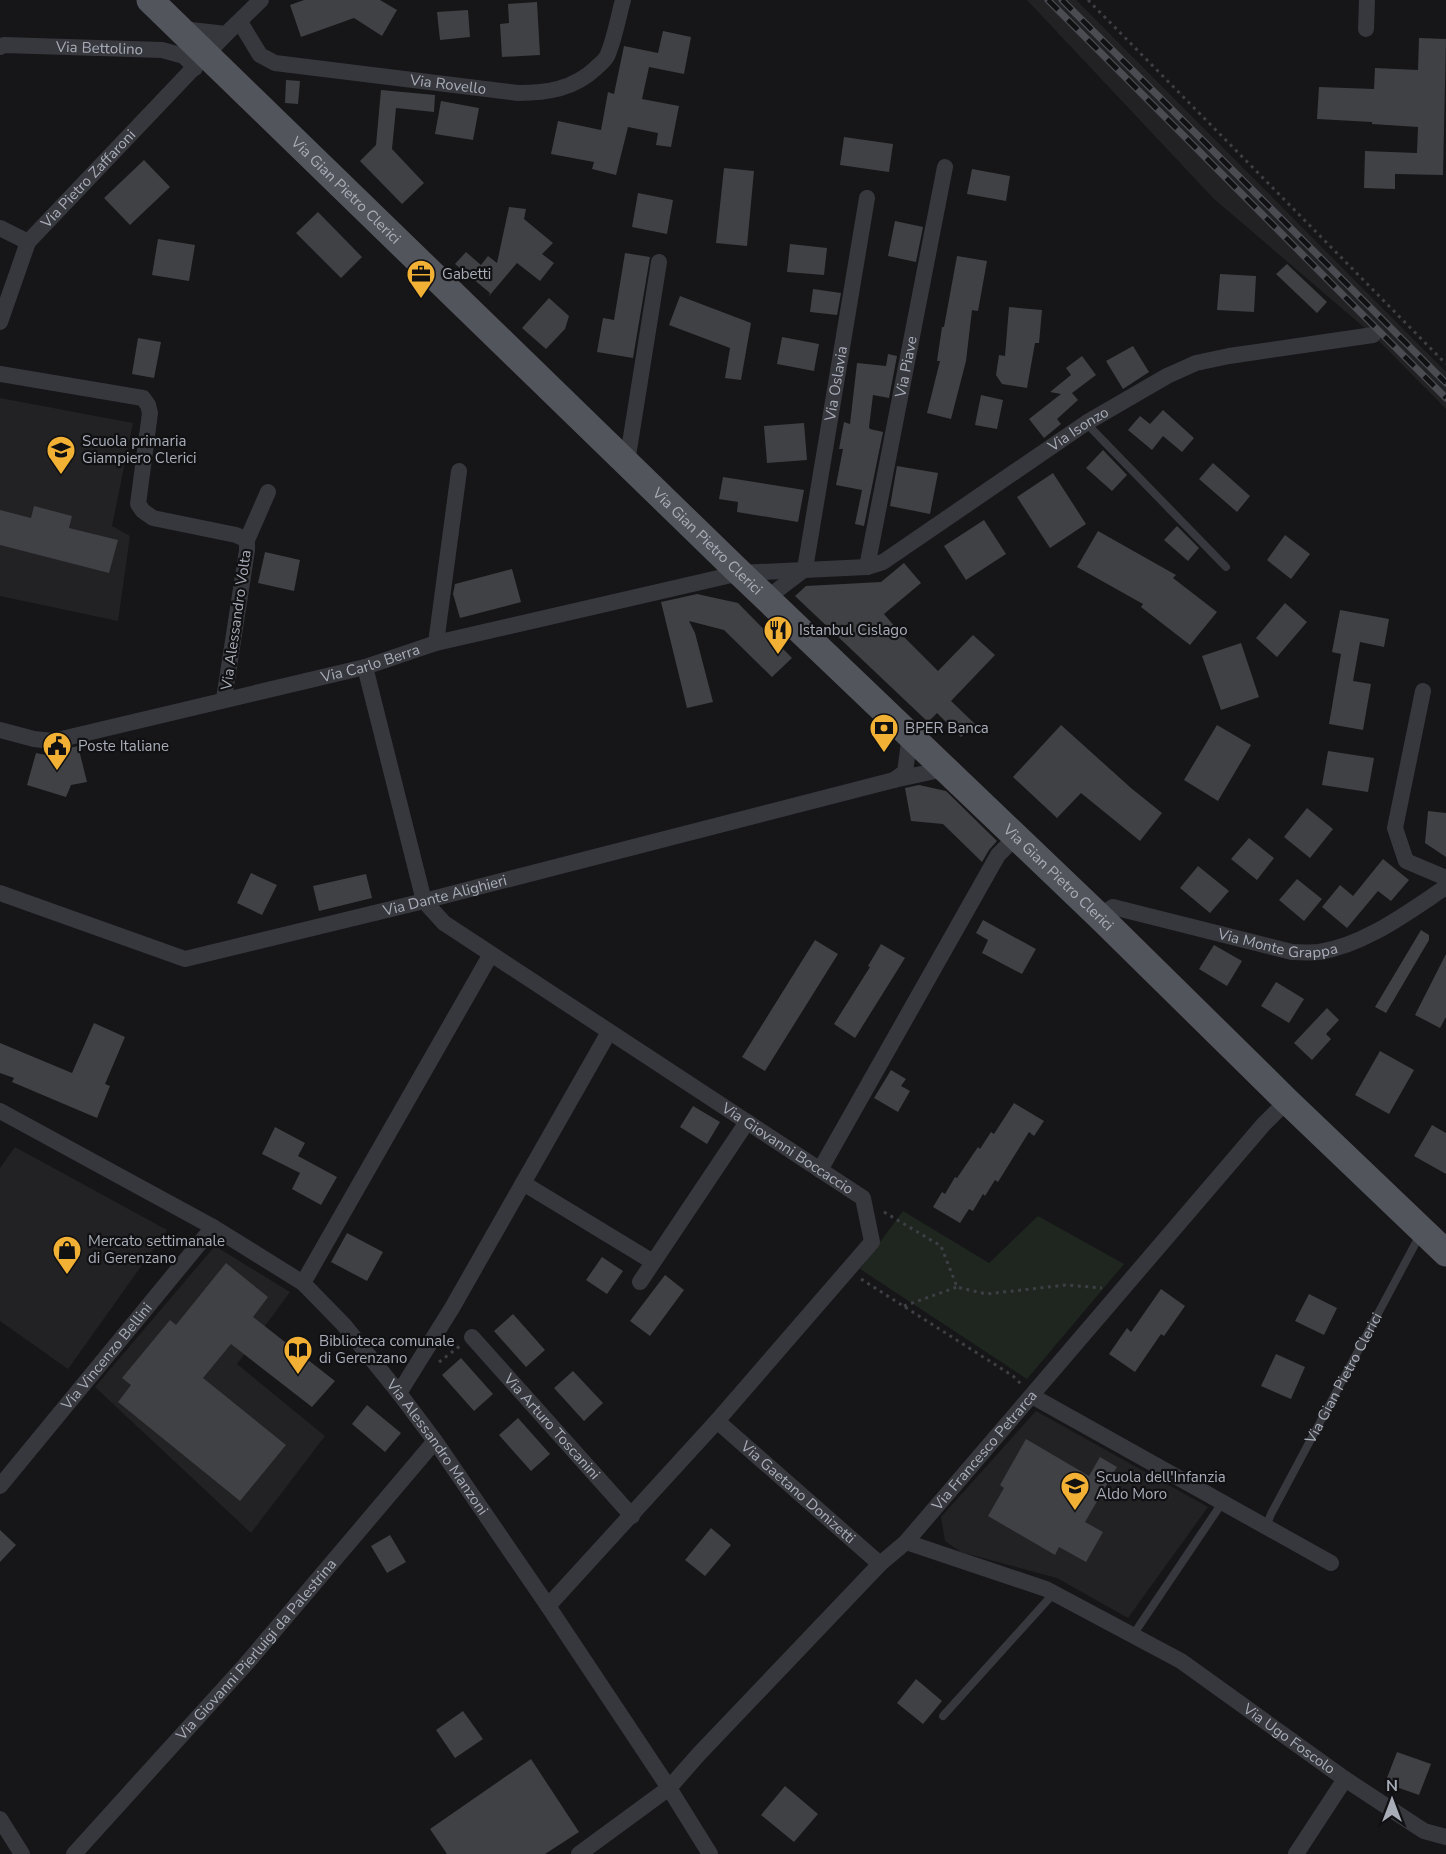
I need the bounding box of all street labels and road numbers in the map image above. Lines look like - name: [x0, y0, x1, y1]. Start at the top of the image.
- street label: Via Bettolino: [55, 37, 143, 59]
- street label: Via Rovello: [408, 70, 487, 99]
- street label: Via Pietro Zaffaroni: [36, 125, 140, 233]
- street label: Via Gian Pietro Clerici: [286, 132, 405, 248]
- street label: Via Piave: [890, 334, 922, 400]
- street label: Via Oslavia: [820, 344, 852, 424]
- street label: Via Isonzo: [1043, 402, 1112, 457]
- street label: Via Gian Pietro Clerici: [647, 483, 767, 599]
- street label: Via Alessandro Volta: [216, 549, 256, 692]
- street label: Via Carlo Berra: [318, 639, 422, 687]
- street label: Via Gian Pietro Clerici: [998, 819, 1118, 935]
- street label: Via Dante Alighieri: [380, 870, 509, 921]
- street label: Via Monte Grappa: [1215, 923, 1340, 963]
- street label: Via Giovanni Boccaccio: [717, 1097, 857, 1199]
- street label: Via Vincenzo Bellini: [56, 1299, 157, 1415]
- street label: Via Gian Pietro Clerici: [1300, 1309, 1387, 1448]
- street label: Via Arturo Toscanini: [499, 1368, 605, 1484]
- street label: Via Alessandro Manzoni: [381, 1374, 493, 1519]
- street label: Via Francesco Petrarca: [927, 1386, 1042, 1516]
- street label: Via Gaetano Donizetti: [736, 1436, 860, 1548]
- street label: Via Giovanni Pierluigi da Palestrina: [171, 1555, 341, 1745]
- street label: Via Ugo Foscolo: [1238, 1698, 1339, 1779]

